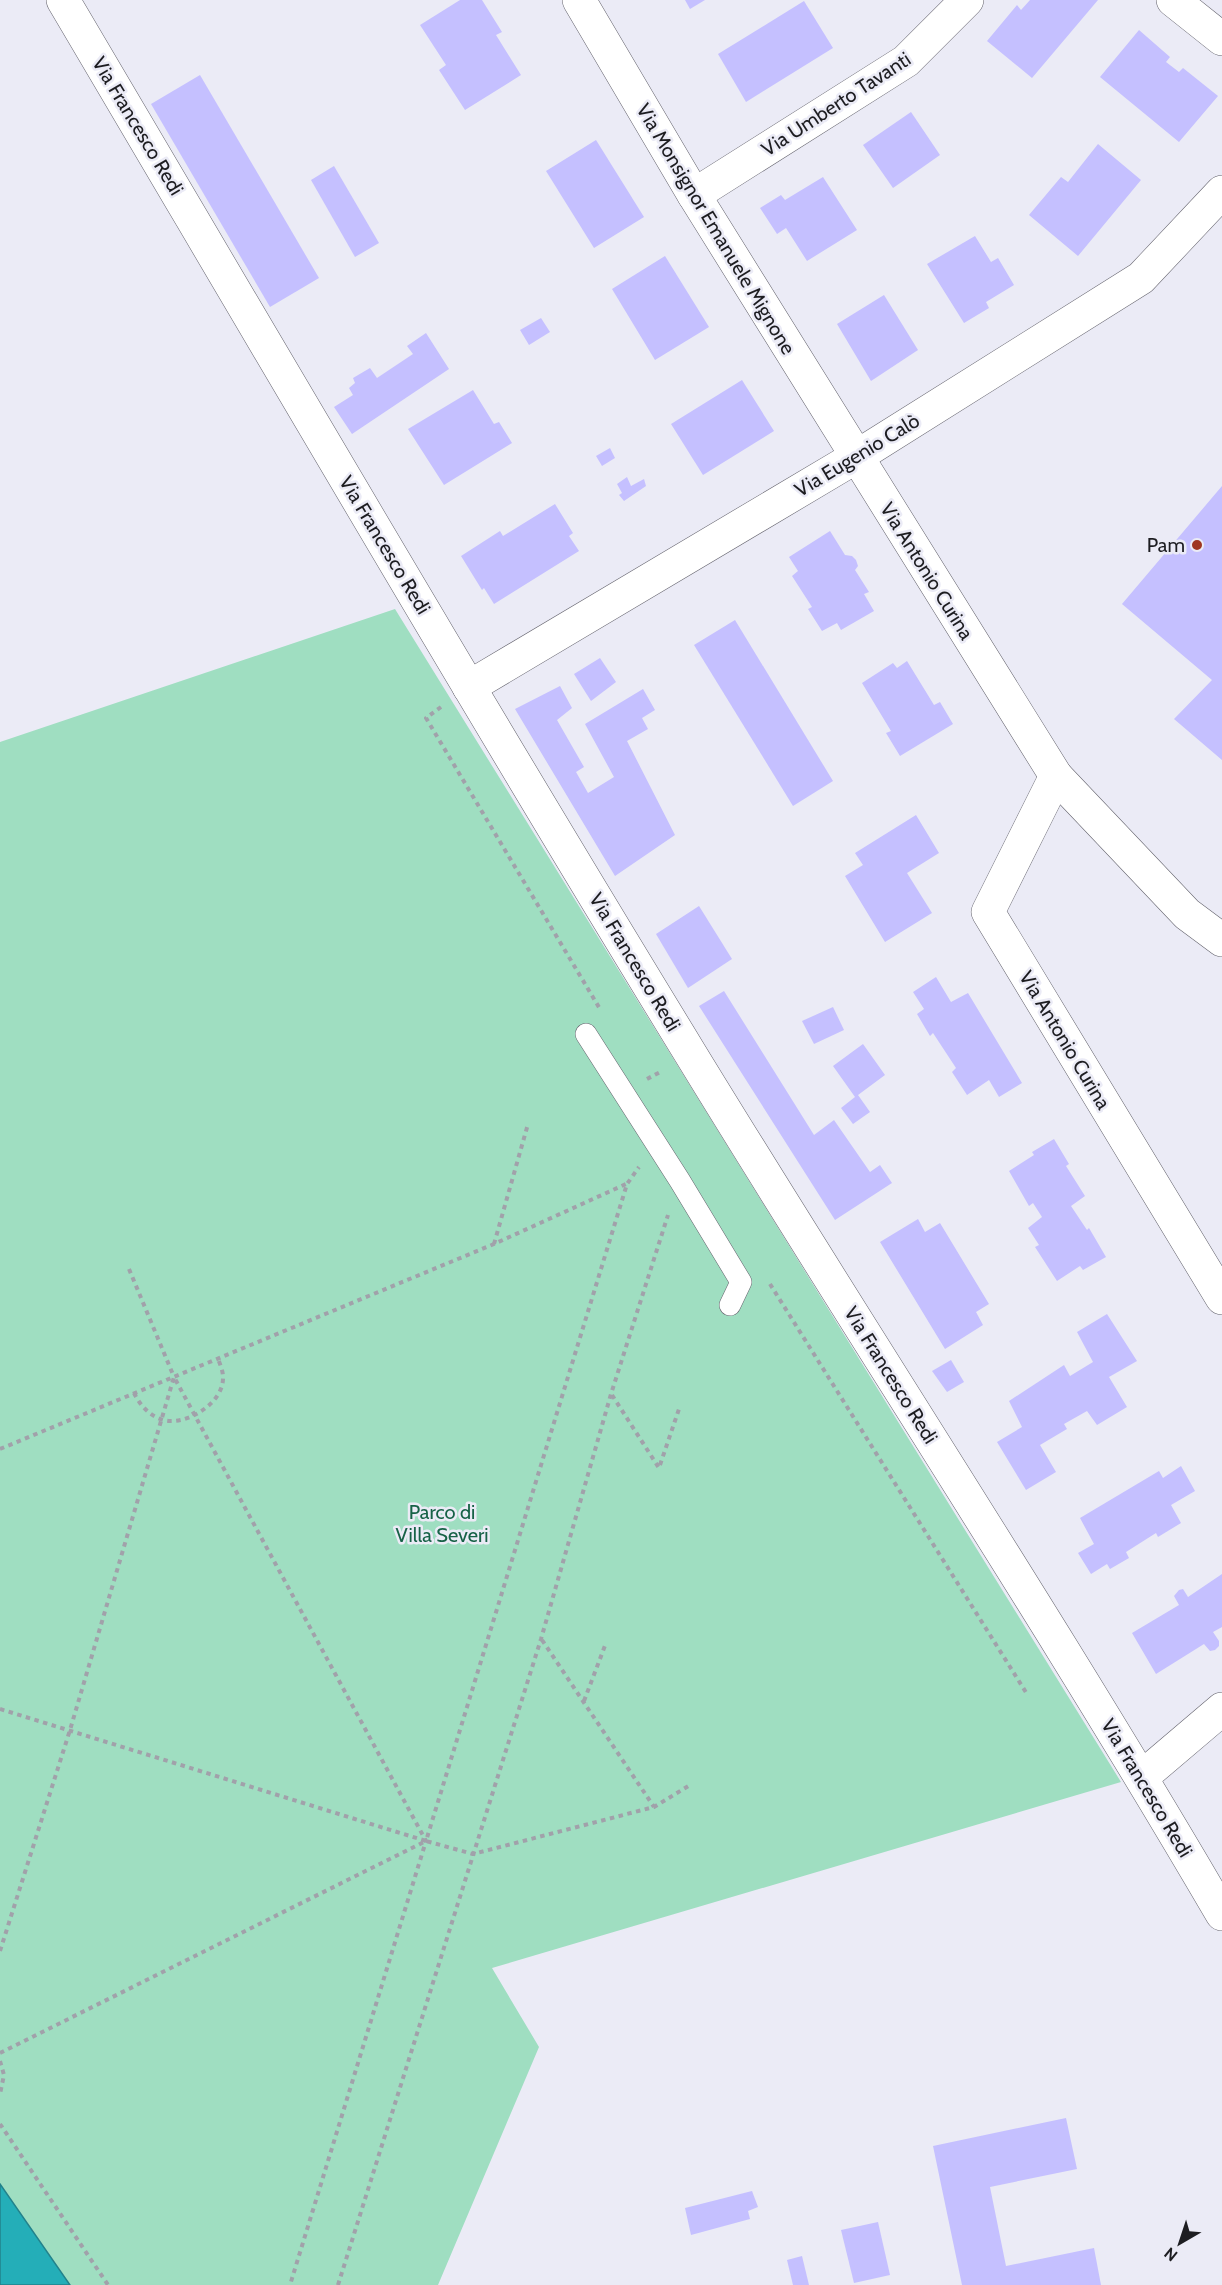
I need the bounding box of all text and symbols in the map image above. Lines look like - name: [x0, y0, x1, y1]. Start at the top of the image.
- street label: Via Umberto Tavanti: [757, 47, 915, 161]
- street label: Via Francesco Redi: [87, 52, 189, 200]
- street label: Via Monsignor Emanuele Mignone: [631, 99, 801, 359]
- street label: Via Eugenio Calò: [790, 408, 924, 502]
- street label: Via Francesco Redi: [334, 471, 436, 619]
- street label: Via Antonio Curina: [875, 498, 979, 644]
- place label: Pam: [1147, 533, 1185, 557]
- marker: Pam: [1190, 538, 1204, 552]
- street label: Via Francesco Redi: [584, 888, 686, 1036]
- street label: Via Antonio Curina: [1014, 966, 1116, 1114]
- street label: Via Francesco Redi: [839, 1302, 943, 1448]
- park label: Parco di Villa Severi: [395, 1500, 489, 1547]
- street label: Via Francesco Redi: [1096, 1714, 1198, 1862]
- north arrow: [1150, 2213, 1210, 2273]
- text: N: [1161, 2243, 1181, 2265]

